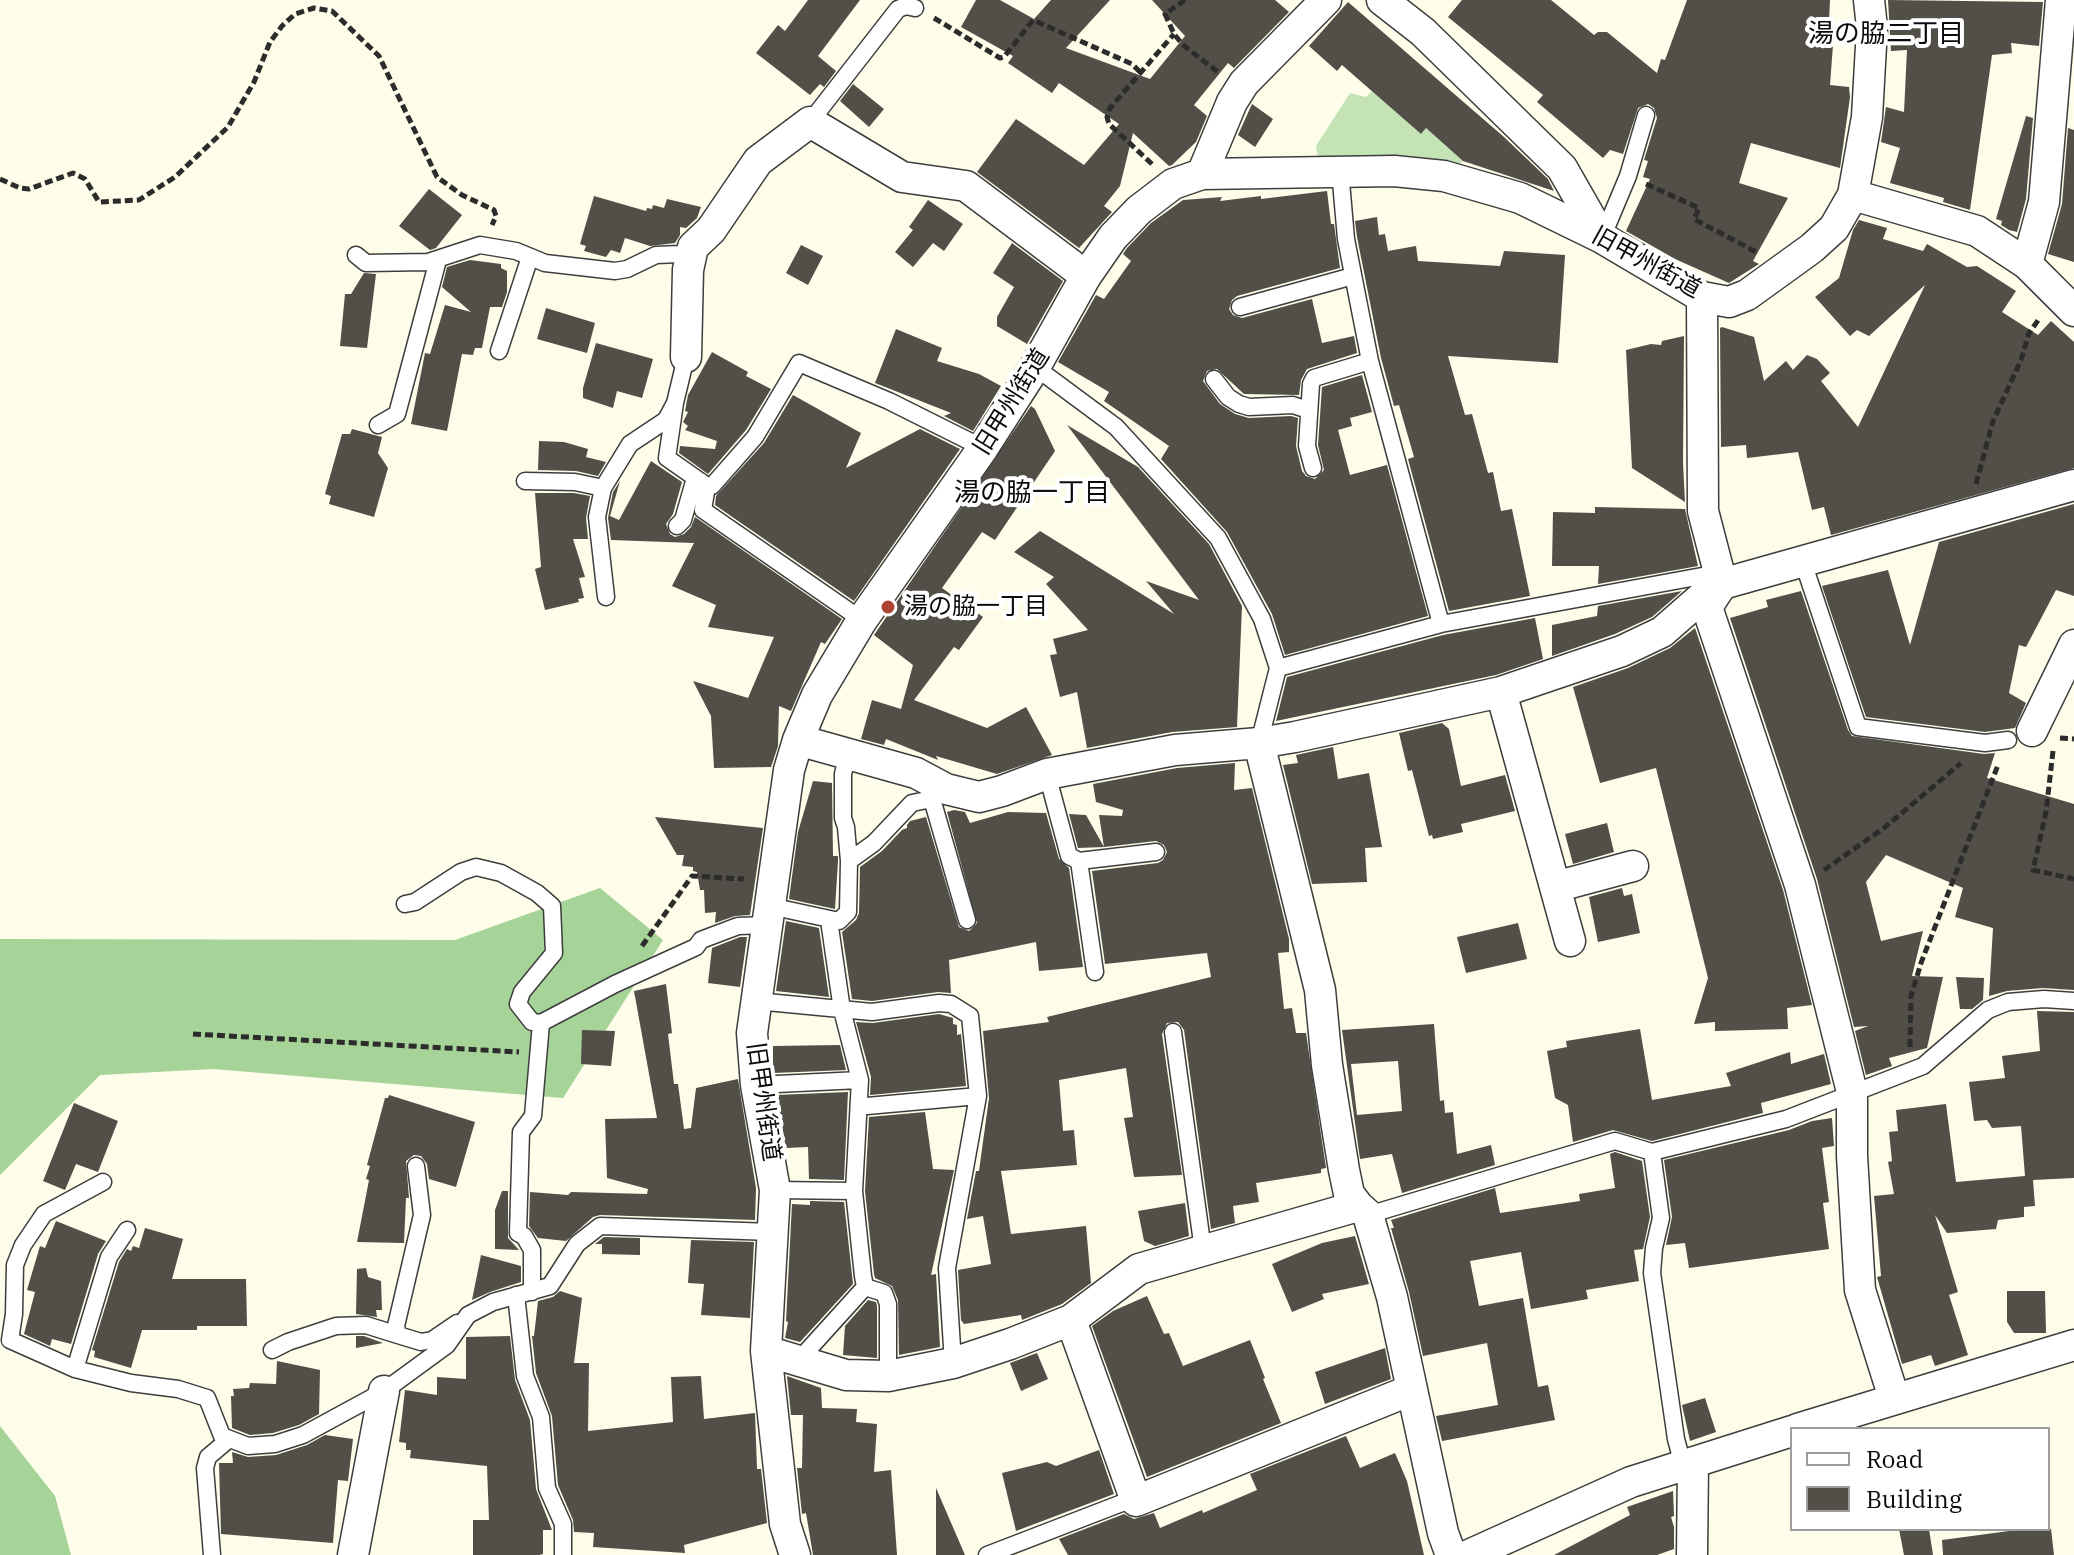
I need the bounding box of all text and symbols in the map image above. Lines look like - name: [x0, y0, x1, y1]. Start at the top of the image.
- district label: 湯の脇二丁目: [1808, 18, 1964, 50]
- street label: 旧甲州街道: [1587, 221, 1705, 305]
- street label: 旧甲州街道: [968, 343, 1056, 461]
- district label: 湯の脇一丁目: [954, 477, 1110, 509]
- place label: 湯の脇一丁目: [904, 593, 1048, 621]
- marker: 湯の脇一丁目: [879, 598, 897, 616]
- street label: 旧甲州街道: [740, 1041, 786, 1163]
- legend: [1790, 1427, 2050, 1531]
- text: Road: [1866, 1443, 1923, 1475]
- text: Building: [1866, 1483, 1962, 1515]

